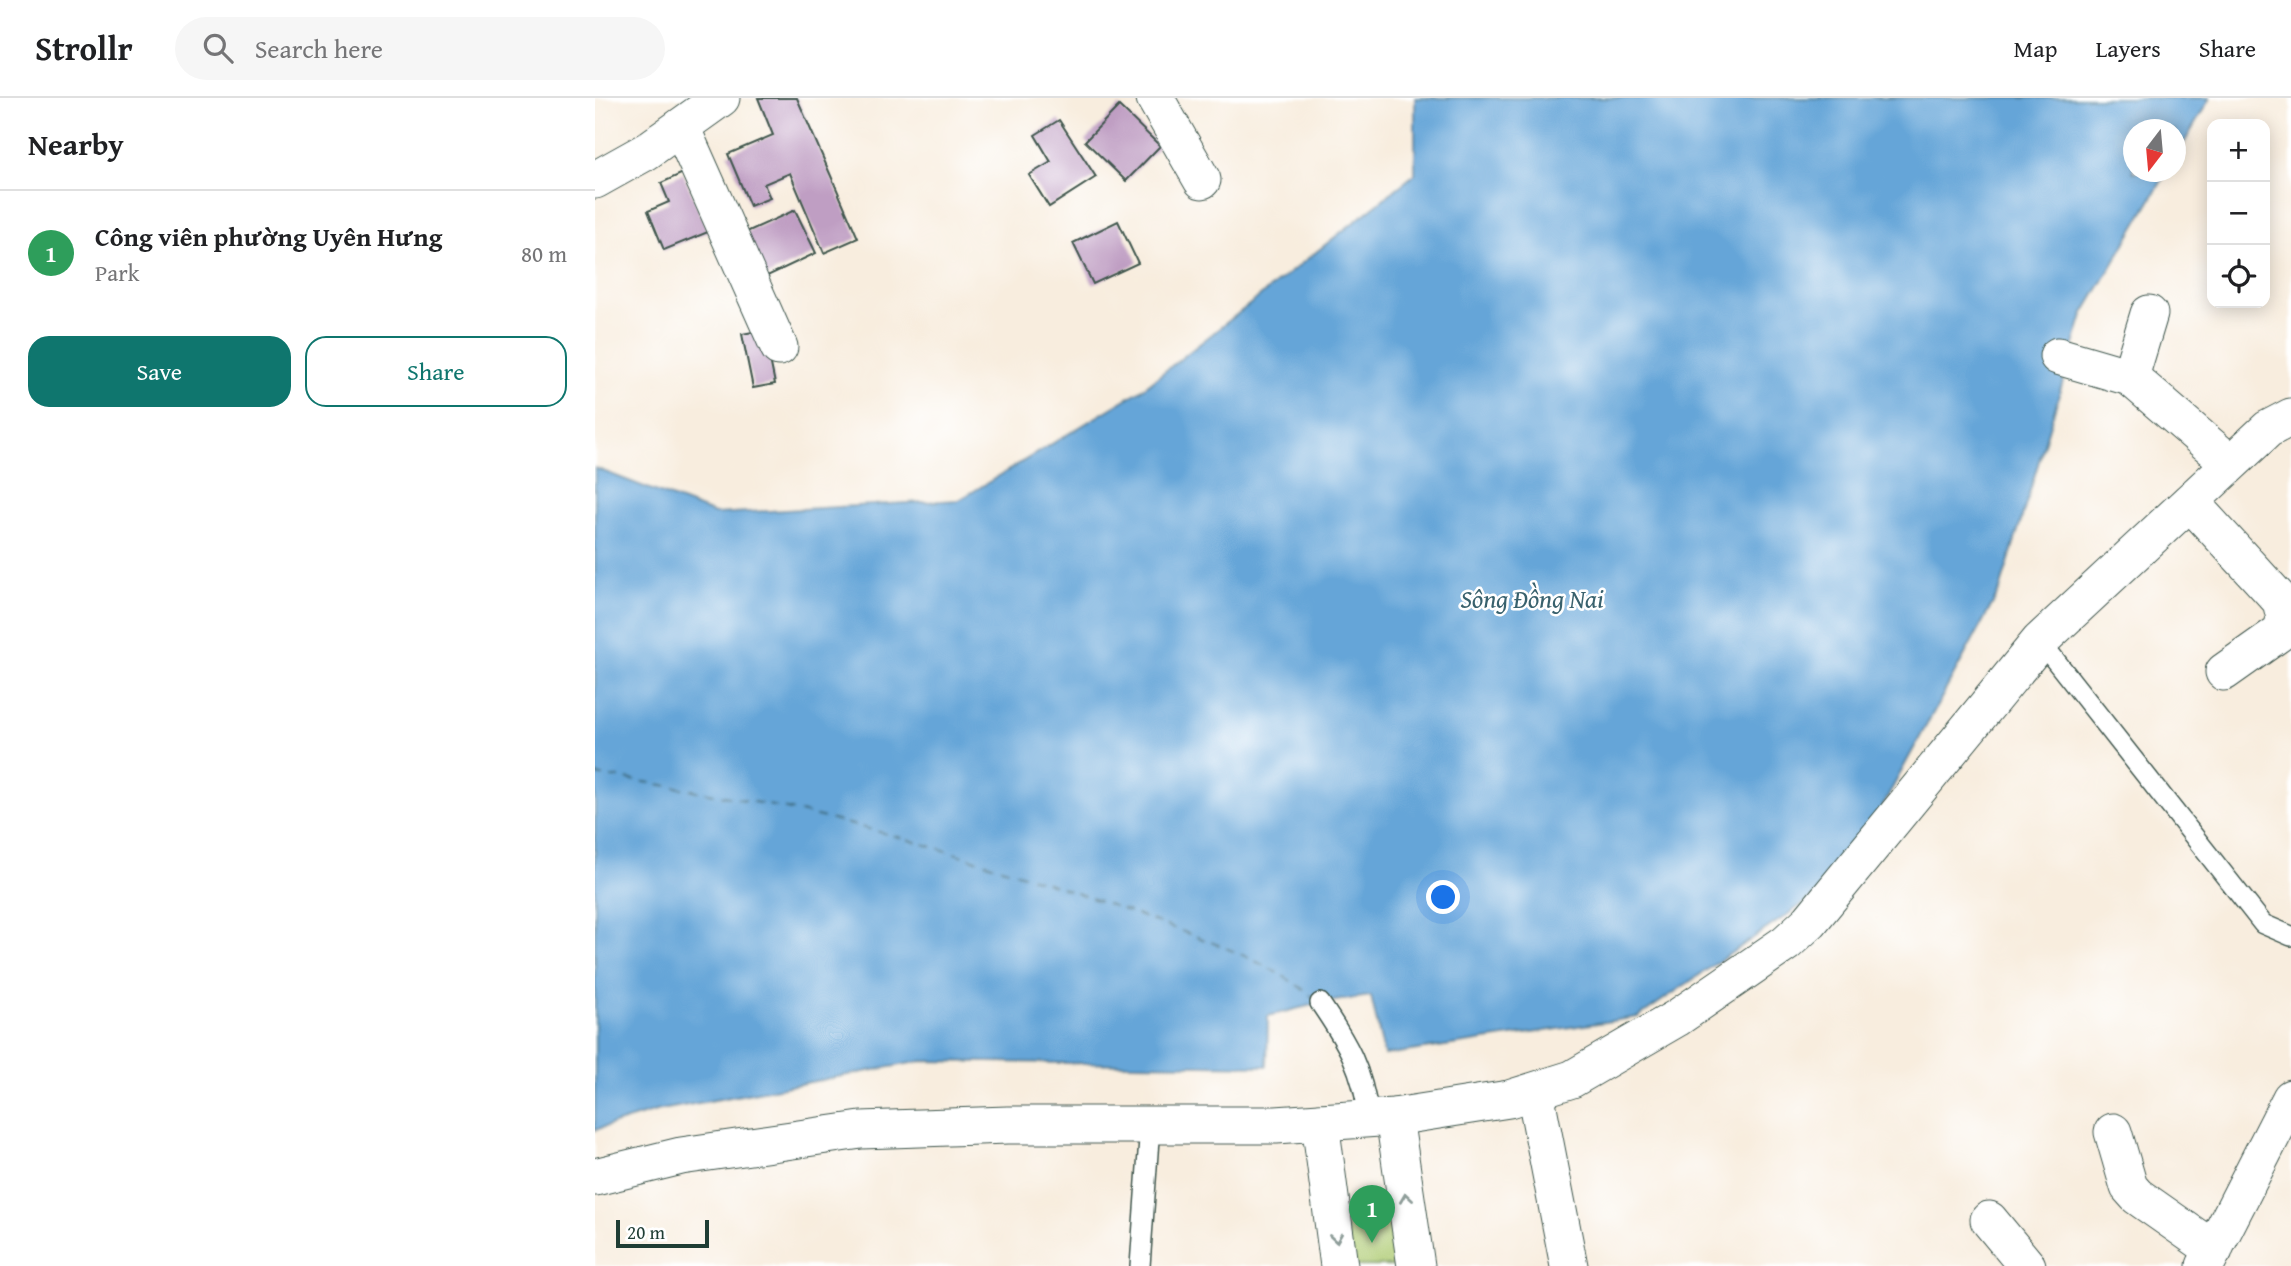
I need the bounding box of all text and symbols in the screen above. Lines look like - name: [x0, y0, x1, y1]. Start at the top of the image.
- search box: [175, 17, 665, 80]
- text: Strollr: [35, 24, 133, 72]
- icon: search: [199, 29, 237, 67]
- text: Search here: [255, 29, 383, 68]
- text: Map: [2014, 31, 2057, 66]
- text: Layers: [2095, 31, 2161, 66]
- text: Share: [2199, 31, 2256, 66]
- north arrow: [2123, 119, 2186, 182]
- map controls: [2207, 119, 2270, 308]
- button: +: [2207, 119, 2270, 182]
- text: Nearby: [28, 122, 124, 166]
- button: −: [2207, 182, 2270, 245]
- text: Công viên phường Uyên Hưng: [95, 217, 442, 256]
- text: 1: [45, 237, 57, 270]
- text: 80 m: [521, 237, 567, 270]
- button: locate: [2207, 245, 2270, 308]
- text: Park: [95, 256, 139, 289]
- button: Save: [28, 336, 291, 407]
- button: Share: [305, 336, 567, 407]
- water label: Sông Đồng Nai: [1460, 579, 1604, 618]
- your location: [1426, 880, 1460, 914]
- pin: 1: [1349, 1185, 1395, 1243]
- one-way arrow: [1399, 1193, 1414, 1204]
- scale bar: [616, 1217, 709, 1249]
- text: 20 m: [627, 1218, 665, 1246]
- one-way arrow: [1328, 1233, 1343, 1244]

